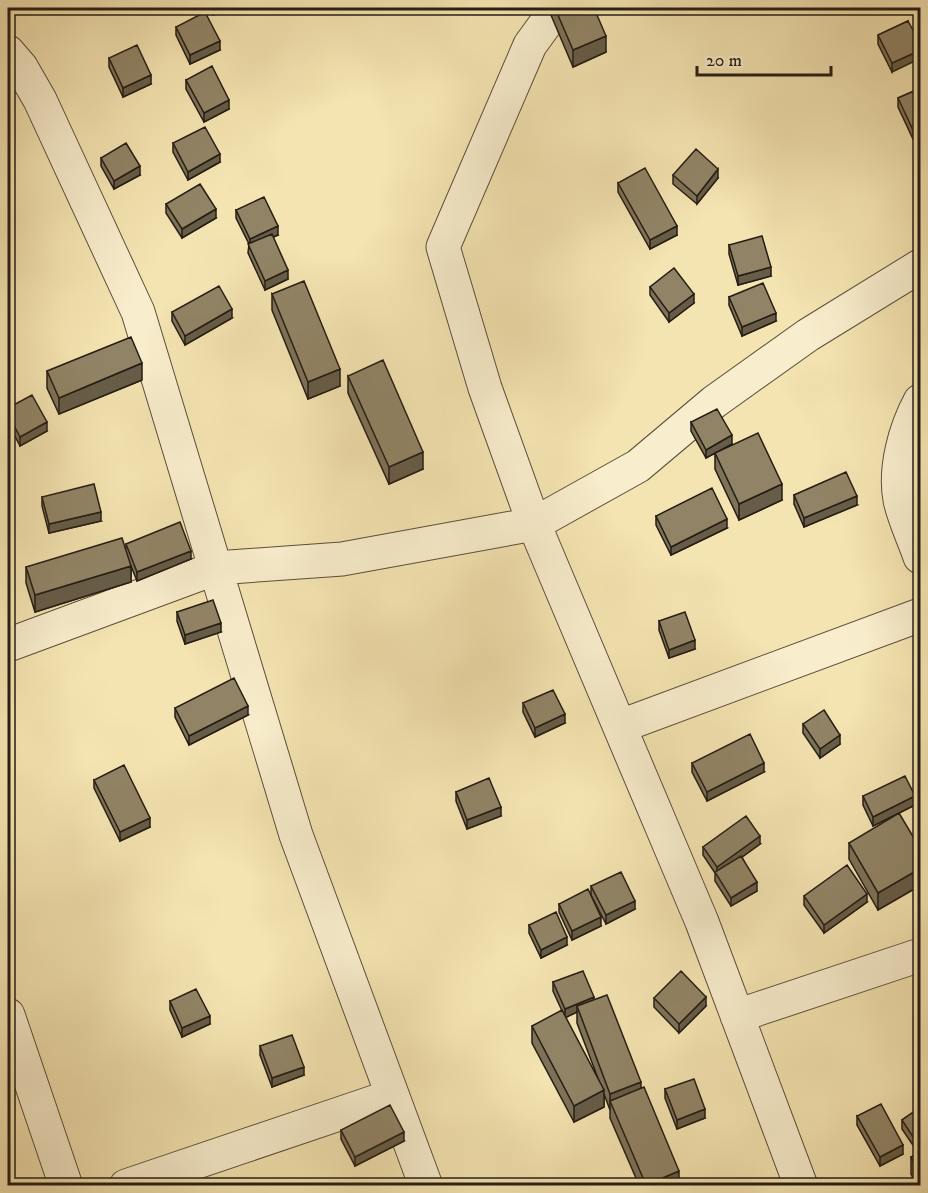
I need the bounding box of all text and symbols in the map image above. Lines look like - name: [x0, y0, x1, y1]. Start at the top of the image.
- scale bar: [697, 39, 830, 77]
- text: 20 m: [706, 50, 742, 72]

